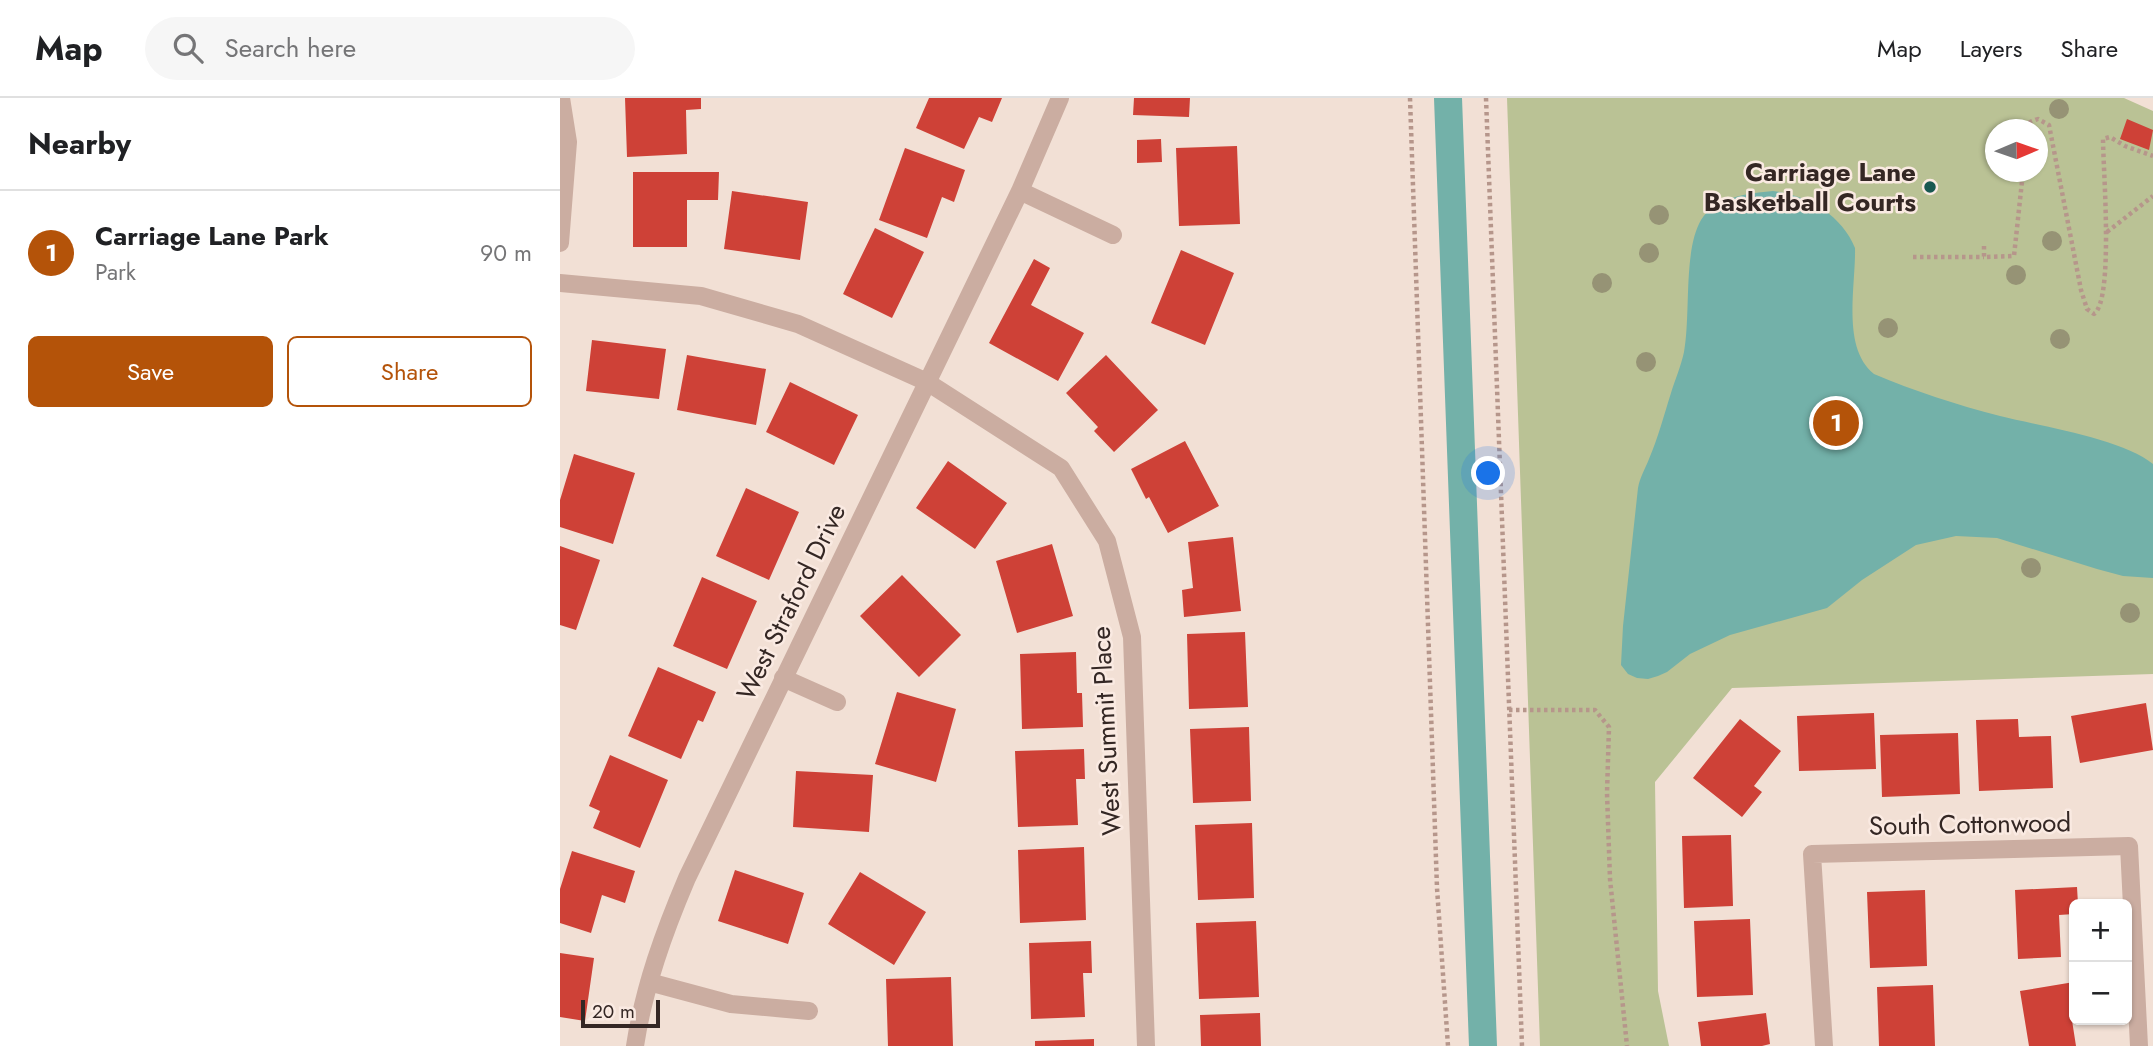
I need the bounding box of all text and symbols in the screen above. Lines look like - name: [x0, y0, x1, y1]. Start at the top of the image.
- search box: [145, 17, 635, 80]
- text: Map: [35, 25, 103, 72]
- icon: search: [169, 29, 207, 67]
- text: Search here: [225, 29, 356, 67]
- text: Map: [1877, 31, 1922, 66]
- text: Layers: [1960, 31, 2022, 66]
- text: Share: [2060, 31, 2118, 66]
- north arrow: [1985, 119, 2048, 182]
- text: Nearby: [28, 122, 131, 165]
- place label: Carriage Lane Basketball Courts: [1704, 153, 1916, 221]
- marker: Carriage Lane Basketball Courts: [1922, 179, 1938, 195]
- text: Carriage Lane Park: [95, 217, 329, 255]
- text: 1: [45, 236, 57, 270]
- text: 90 m: [480, 236, 532, 270]
- text: Park: [95, 255, 136, 289]
- button: Save: [28, 336, 273, 407]
- button: Share: [287, 336, 532, 407]
- pin: 1: [1813, 397, 1859, 449]
- your location: [1471, 456, 1505, 490]
- street label: West Straford Drive: [727, 497, 855, 707]
- street label: West Summit Place: [1082, 625, 1130, 837]
- street label: South Cottonwood: [1868, 803, 2072, 845]
- map controls: [2069, 899, 2132, 1025]
- button: +: [2069, 899, 2132, 962]
- button: −: [2069, 962, 2132, 1025]
- scale bar: [581, 997, 660, 1029]
- text: 20 m: [592, 998, 635, 1025]

